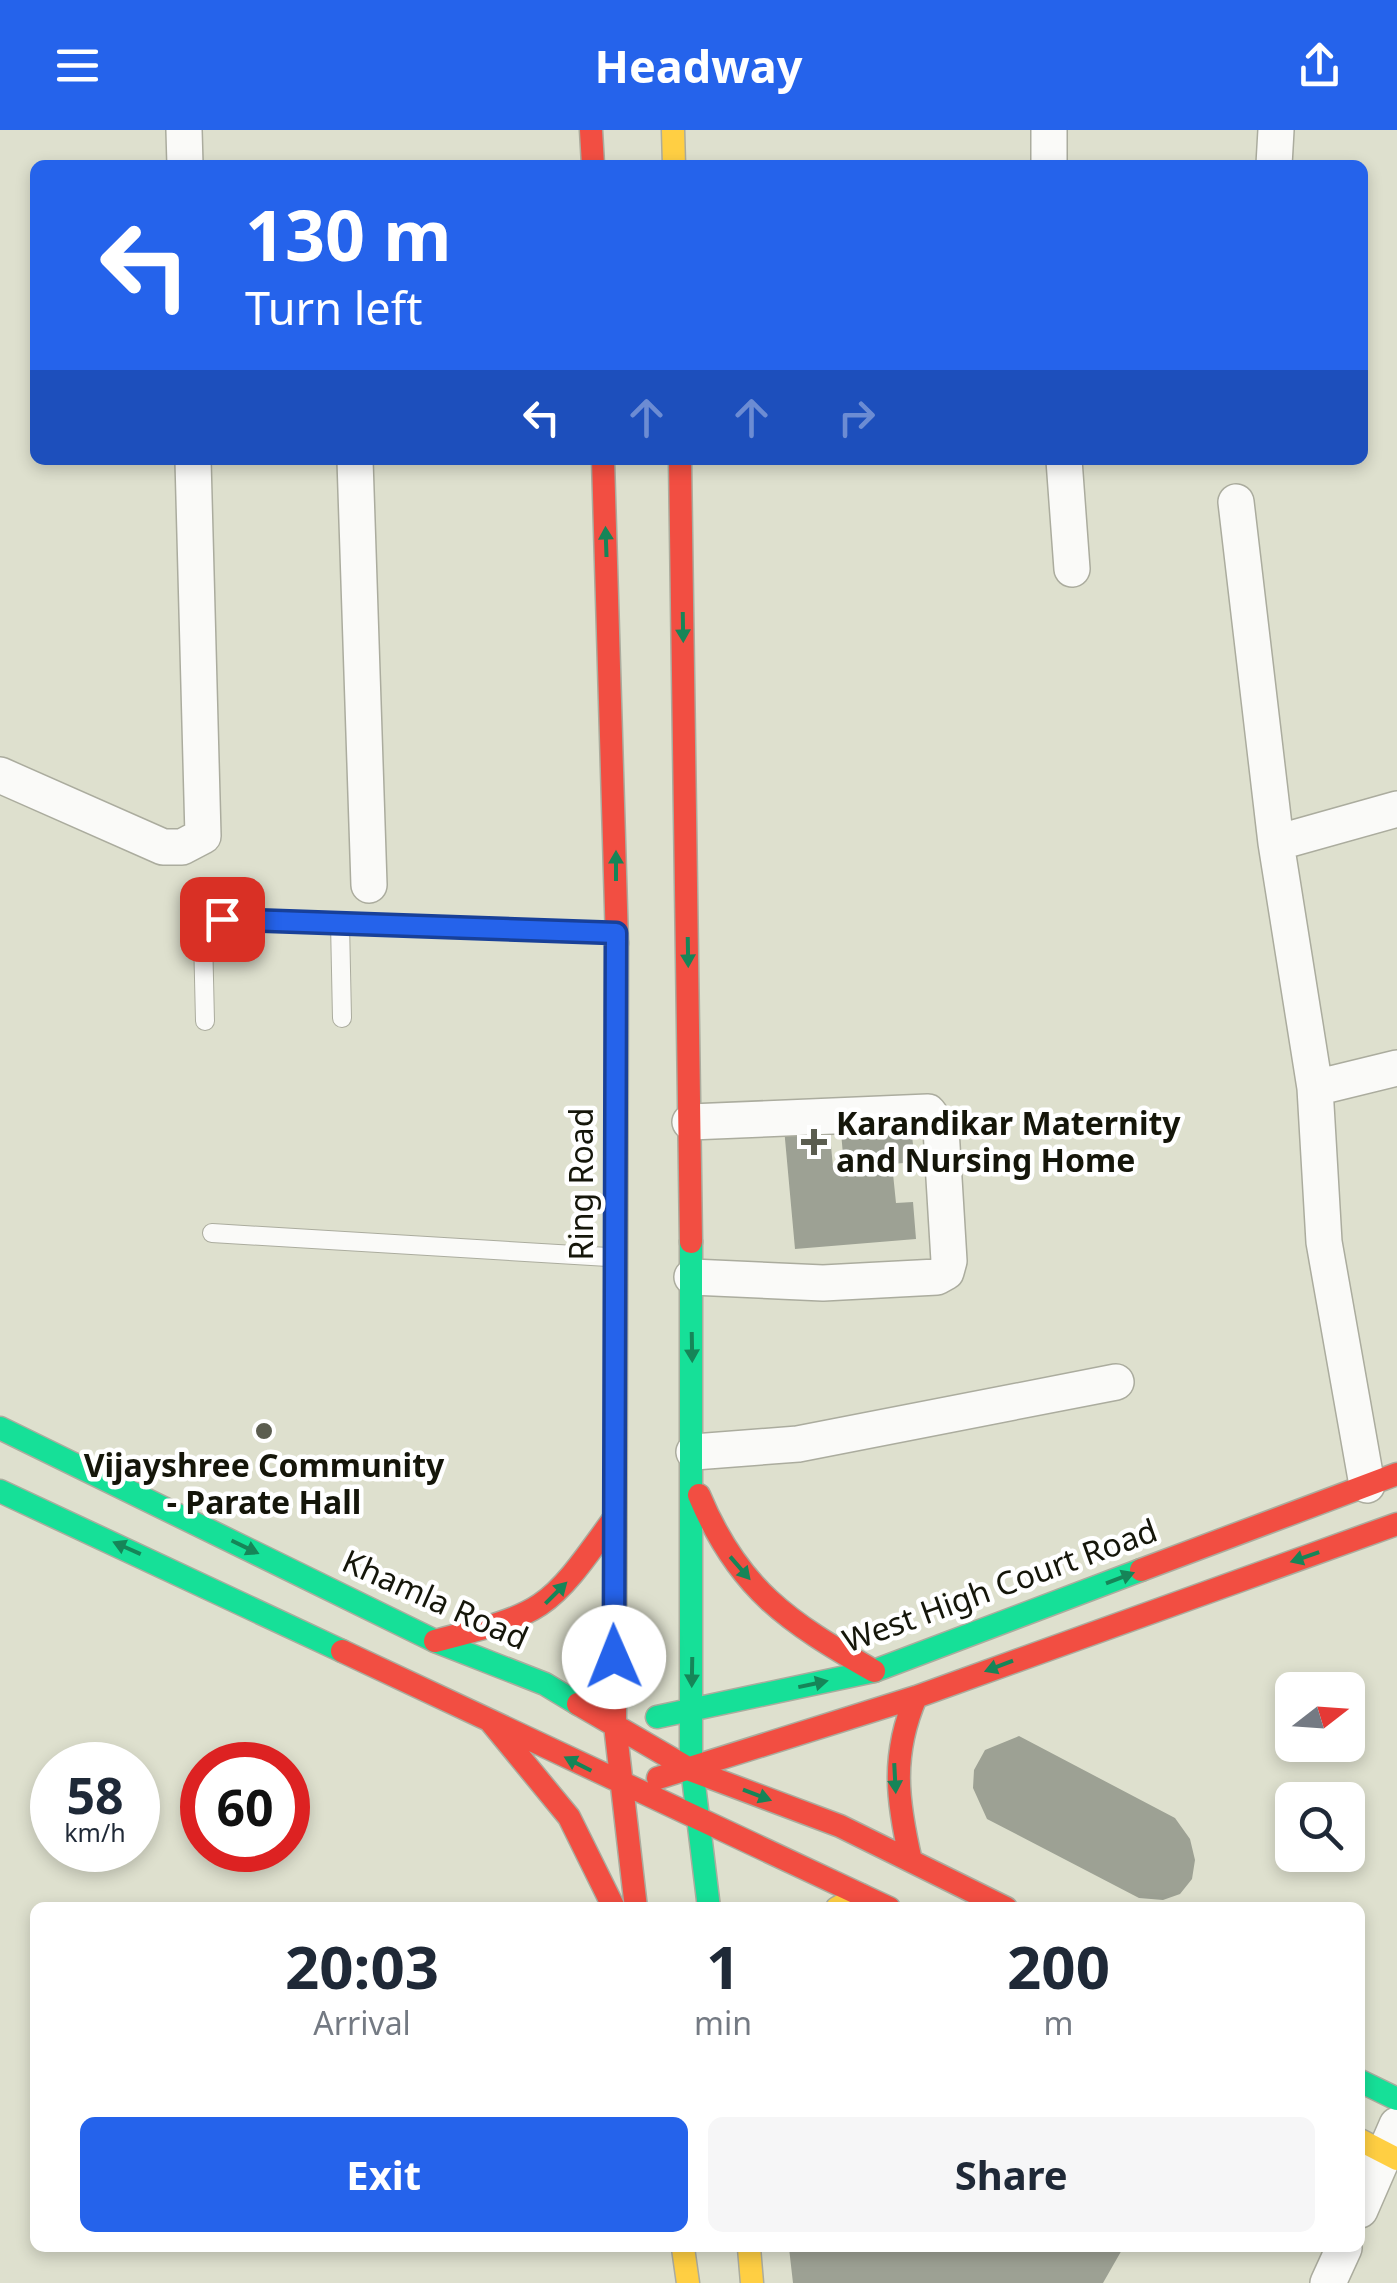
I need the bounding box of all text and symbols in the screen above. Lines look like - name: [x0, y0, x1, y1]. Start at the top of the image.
- text: Headway: [595, 35, 802, 96]
- icon: menu: [50, 38, 105, 93]
- icon: share: [1292, 38, 1347, 93]
- text: 130 m: [245, 186, 452, 282]
- icon: left: [80, 200, 210, 330]
- text: Turn left: [245, 277, 422, 338]
- icon: left: [514, 390, 569, 445]
- icon: ahead: [619, 390, 674, 445]
- icon: ahead: [724, 390, 779, 445]
- icon: right: [829, 390, 884, 445]
- one-way arrow: [597, 525, 613, 557]
- one-way arrow: [676, 612, 692, 644]
- one-way arrow: [608, 850, 624, 882]
- pin: [180, 877, 265, 962]
- icon: arrive: [195, 892, 250, 947]
- one-way arrow: [680, 937, 696, 969]
- place label: Karandikar Maternity and Nursing Home: [836, 1101, 1181, 1181]
- street label: Ring Road: [559, 1108, 602, 1260]
- marker: Karandikar Maternity and Nursing Home: [801, 1129, 827, 1155]
- one-way arrow: [685, 1332, 701, 1364]
- marker: Vijayshree Community - Parate Hall: [253, 1420, 275, 1442]
- place label: Vijayshree Community - Parate Hall: [84, 1443, 445, 1523]
- street label: West High Court Road: [836, 1508, 1163, 1661]
- one-way arrow: [231, 1538, 260, 1555]
- street label: Khamla Road: [336, 1539, 535, 1659]
- one-way arrow: [112, 1540, 142, 1556]
- one-way arrow: [1290, 1550, 1320, 1565]
- one-way arrow: [728, 1555, 750, 1580]
- one-way arrow: [1105, 1570, 1135, 1585]
- one-way arrow: [544, 1581, 568, 1605]
- position arrow: [562, 1605, 666, 1709]
- one-way arrow: [683, 1657, 699, 1689]
- one-way arrow: [984, 1658, 1014, 1674]
- north arrow: [1275, 1672, 1365, 1762]
- map controls: [1275, 1672, 1365, 1872]
- one-way arrow: [798, 1676, 829, 1691]
- speed limit sign: 60: [180, 1742, 310, 1872]
- one-way arrow: [563, 1756, 592, 1773]
- text: 58: [66, 1761, 124, 1829]
- one-way arrow: [888, 1762, 904, 1794]
- button: search: [1275, 1782, 1365, 1872]
- one-way arrow: [742, 1788, 772, 1803]
- text: km/h: [64, 1815, 126, 1849]
- text: 20:03: [285, 1925, 439, 2007]
- text: 1: [706, 1925, 740, 2007]
- text: 200: [1007, 1925, 1110, 2007]
- text: Arrival: [313, 2001, 411, 2044]
- text: min: [694, 2001, 752, 2044]
- text: m: [1044, 2001, 1073, 2044]
- button: Exit: [80, 2117, 688, 2232]
- button: Share: [708, 2117, 1315, 2232]

